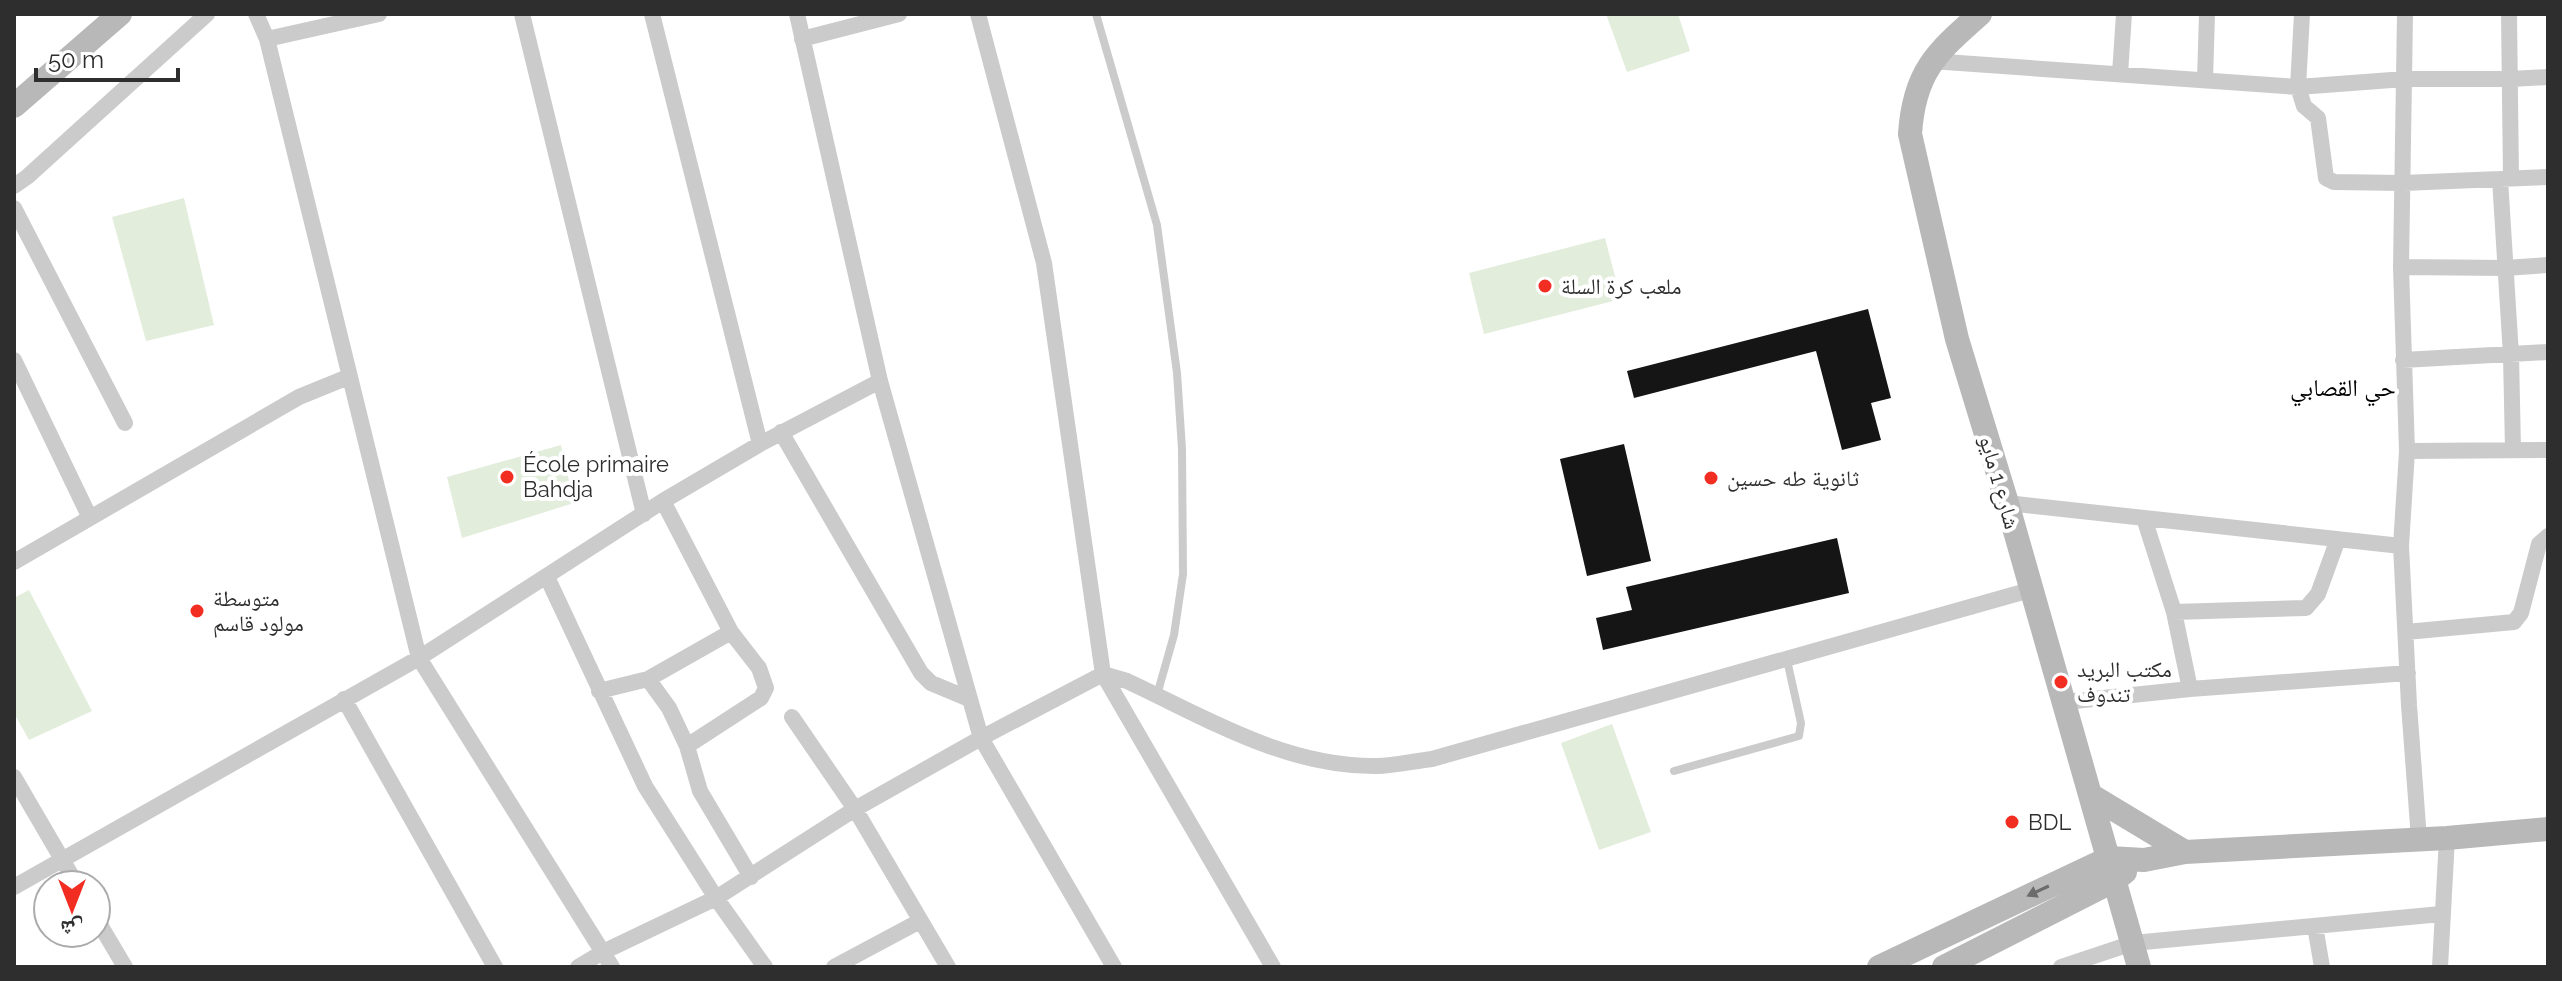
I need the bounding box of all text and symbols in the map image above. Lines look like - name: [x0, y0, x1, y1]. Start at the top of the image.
- scale bar: [36, 32, 178, 82]
- text: 50 m: [48, 45, 104, 74]
- place label: ملعب كرة السلة: [1561, 273, 1682, 299]
- marker: ملعب كرة السلة: [1536, 277, 1554, 295]
- district label: حي القصابي: [2290, 373, 2396, 407]
- street label: شارع 1 مايو: [1973, 432, 2026, 532]
- place label: École primaire Bahdja: [523, 451, 669, 502]
- place label: ثانوية طه حسين: [1727, 465, 1859, 492]
- marker: École primaire Bahdja: [498, 468, 516, 486]
- marker: ثانوية طه حسين: [1702, 469, 1720, 487]
- place label: متوسطة مولود قاسم: [213, 585, 304, 638]
- marker: متوسطة مولود قاسم: [188, 602, 206, 620]
- place label: مكتب البريد تندوف: [2077, 656, 2172, 707]
- marker: مكتب البريد تندوف: [2052, 673, 2070, 691]
- place label: BDL: [2028, 809, 2071, 835]
- marker: BDL: [2003, 813, 2021, 831]
- north arrow: [32, 869, 112, 949]
- one-way arrow: [2026, 884, 2050, 898]
- text: ش: [60, 915, 84, 942]

